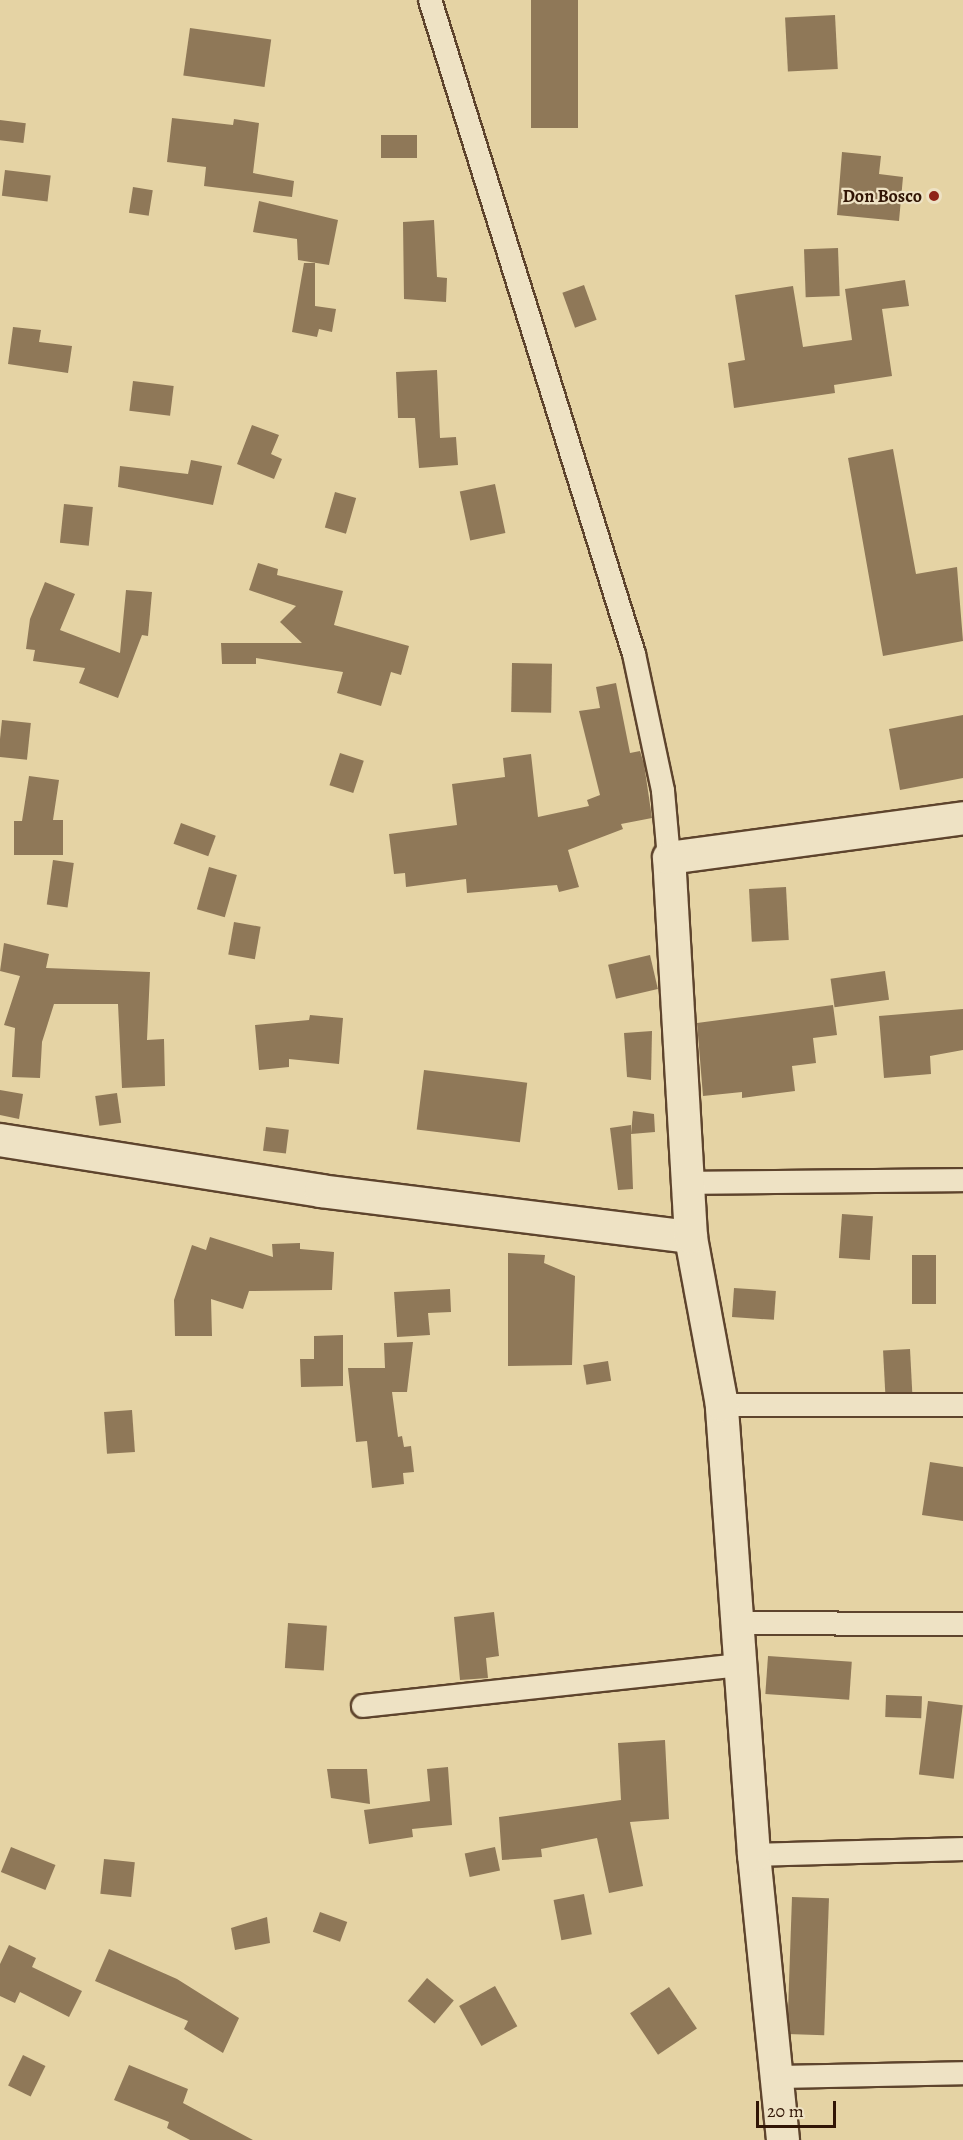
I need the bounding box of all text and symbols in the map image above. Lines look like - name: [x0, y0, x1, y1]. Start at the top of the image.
- place label: Don Bosco: [842, 185, 922, 207]
- marker: Don Bosco: [927, 189, 941, 203]
- scale bar: [759, 2089, 838, 2127]
- text: 20 m: [767, 2099, 804, 2123]

